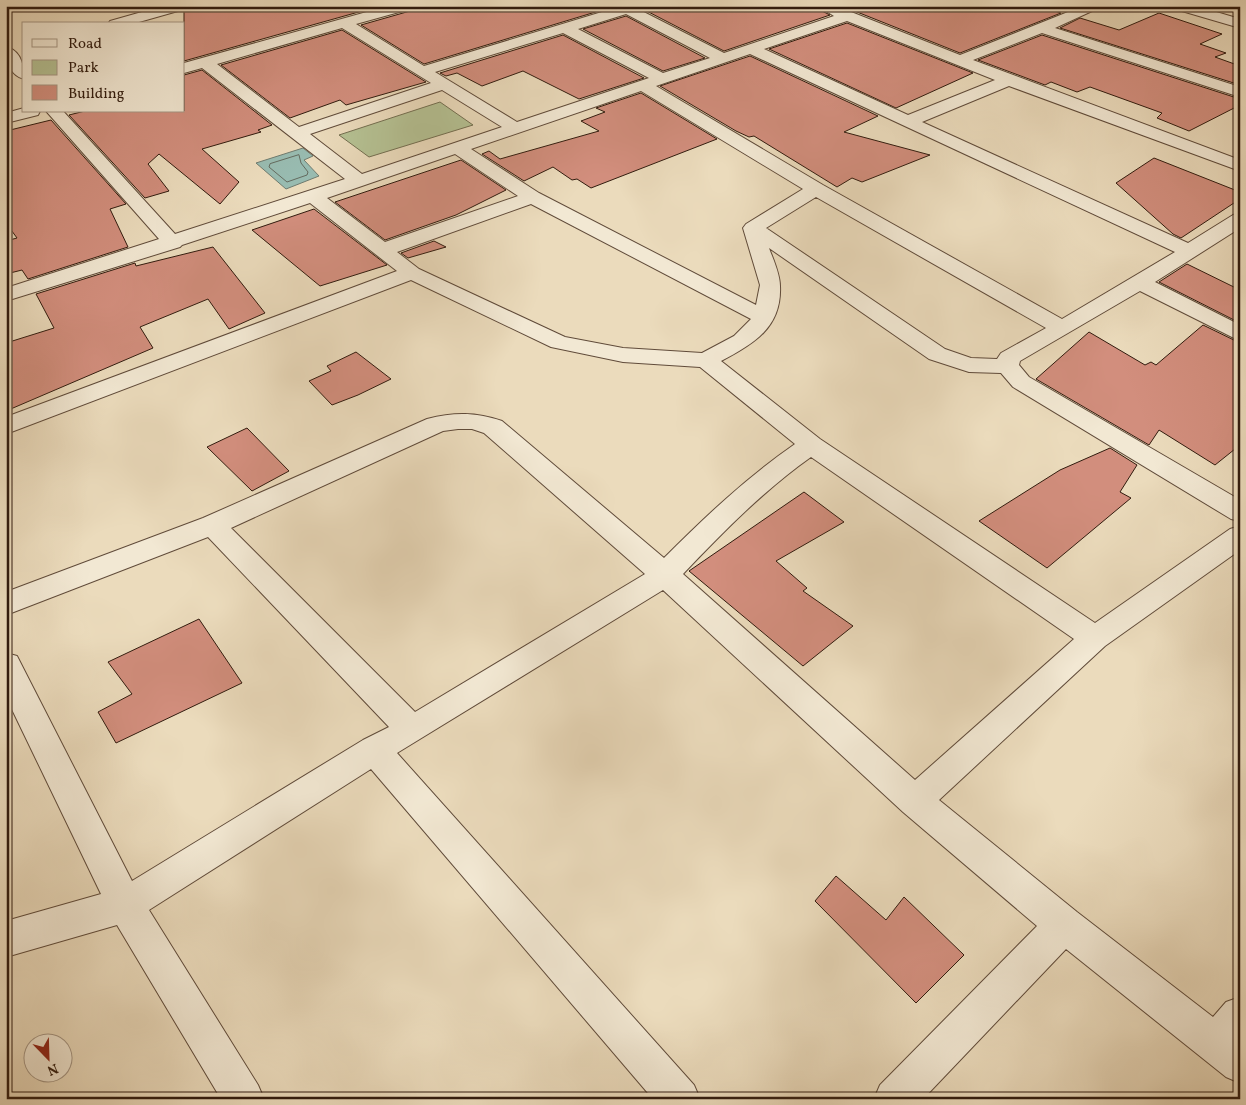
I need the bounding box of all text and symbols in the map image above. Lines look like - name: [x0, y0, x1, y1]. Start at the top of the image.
- legend: [22, 22, 185, 112]
- text: Road: [68, 34, 102, 55]
- text: Park: [68, 58, 99, 79]
- text: Building: [68, 84, 125, 105]
- north arrow: [22, 1032, 72, 1082]
- text: N: [44, 1058, 61, 1079]

